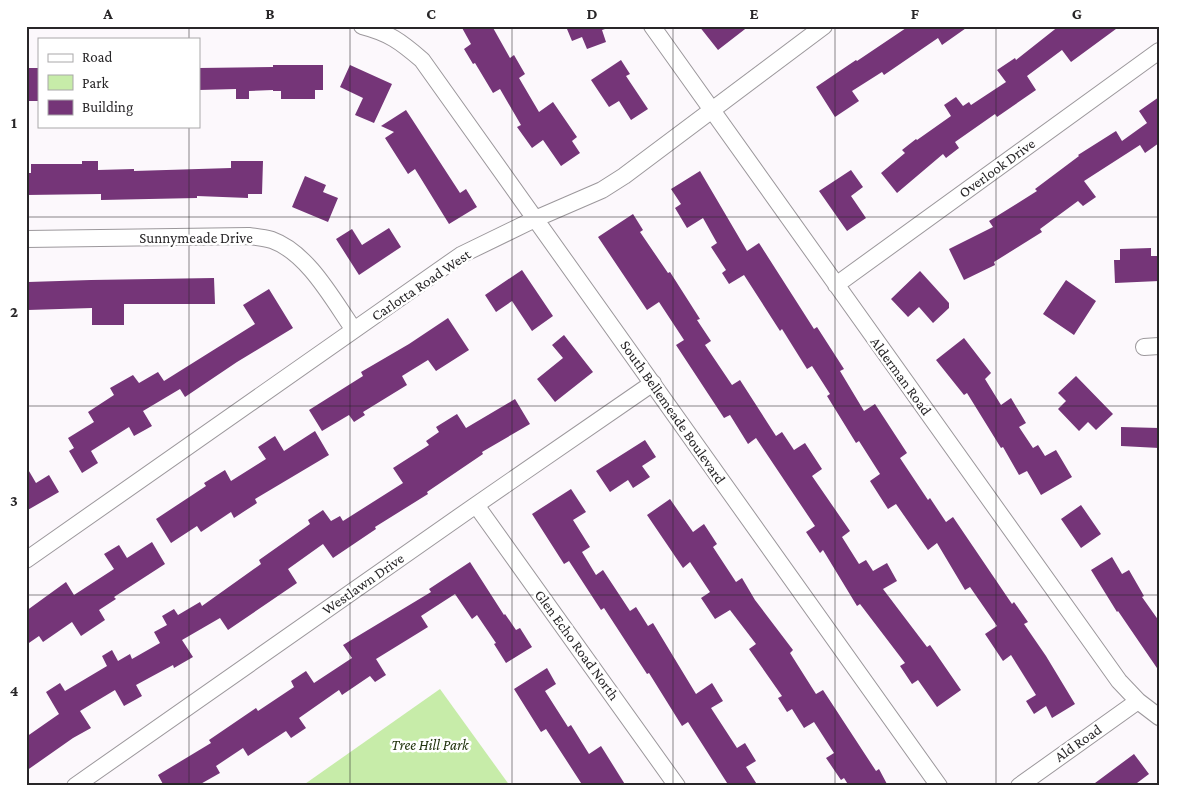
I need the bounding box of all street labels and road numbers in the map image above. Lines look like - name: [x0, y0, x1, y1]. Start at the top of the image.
- street label: Overlook Drive: [956, 135, 1038, 201]
- street label: Sunnymeade Drive: [139, 230, 253, 247]
- street label: Carlotta Road West: [369, 245, 474, 324]
- street label: Alderman Road: [867, 334, 935, 418]
- street label: South Bellemeade Boulevard: [617, 337, 729, 487]
- street label: Westlawn Drive: [319, 550, 407, 618]
- street label: Glen Echo Road North: [532, 587, 622, 703]
- street label: Ald Road: [1051, 721, 1105, 765]

